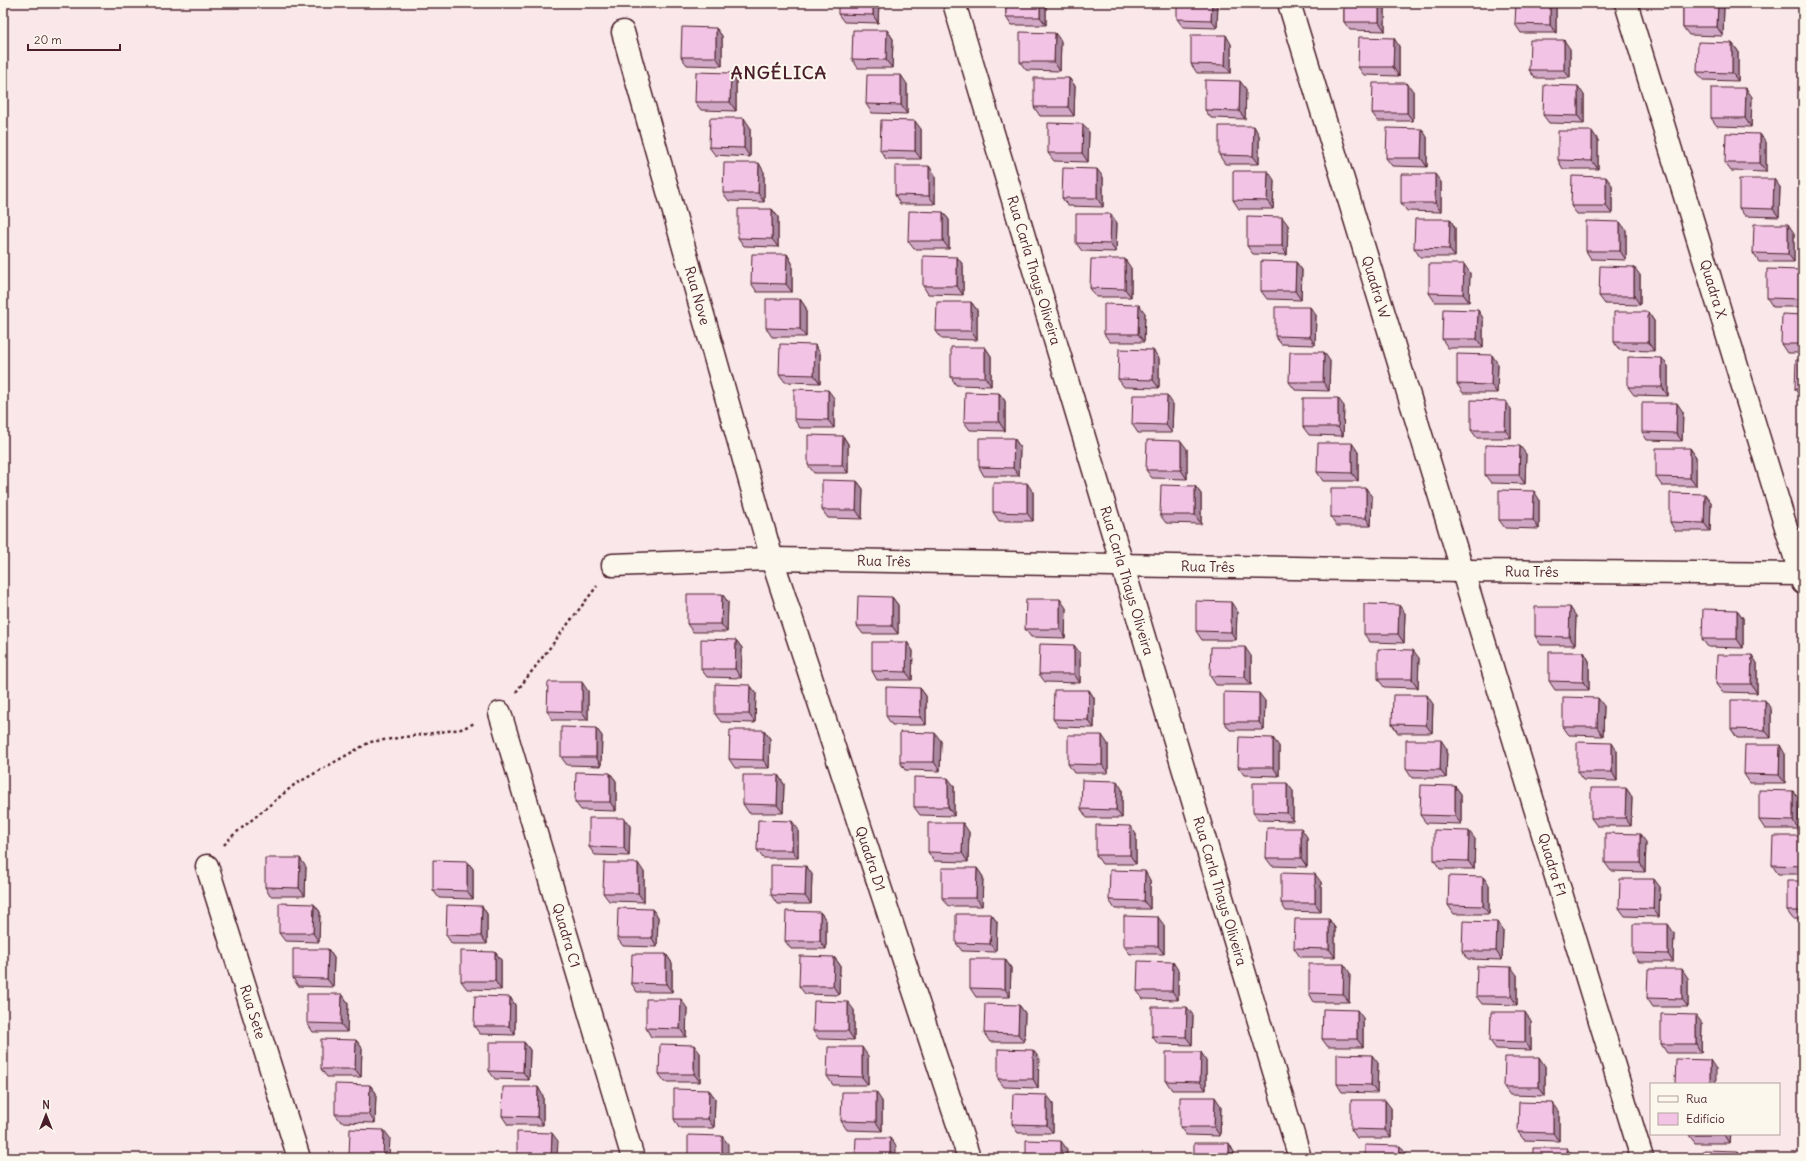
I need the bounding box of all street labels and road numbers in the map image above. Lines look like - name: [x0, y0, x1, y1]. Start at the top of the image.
- street label: Rua Carla Thays Oliveira: [1003, 194, 1065, 347]
- street label: Quadra W: [1358, 254, 1394, 321]
- street label: Quadra X: [1696, 257, 1731, 321]
- street label: Rua Nove: [681, 264, 714, 327]
- street label: Rua Carla Thays Oliveira: [1096, 504, 1158, 657]
- street label: Rua Três: [857, 551, 911, 570]
- street label: Rua Três: [1181, 557, 1235, 576]
- street label: Rua Três: [1505, 562, 1559, 581]
- street label: Rua Carla Thays Oliveira: [1189, 814, 1251, 968]
- street label: Quadra D1: [851, 824, 890, 893]
- street label: Quadra F1: [1534, 831, 1570, 899]
- street label: Quadra C1: [548, 901, 585, 970]
- street label: Rua Sete: [236, 983, 270, 1041]

